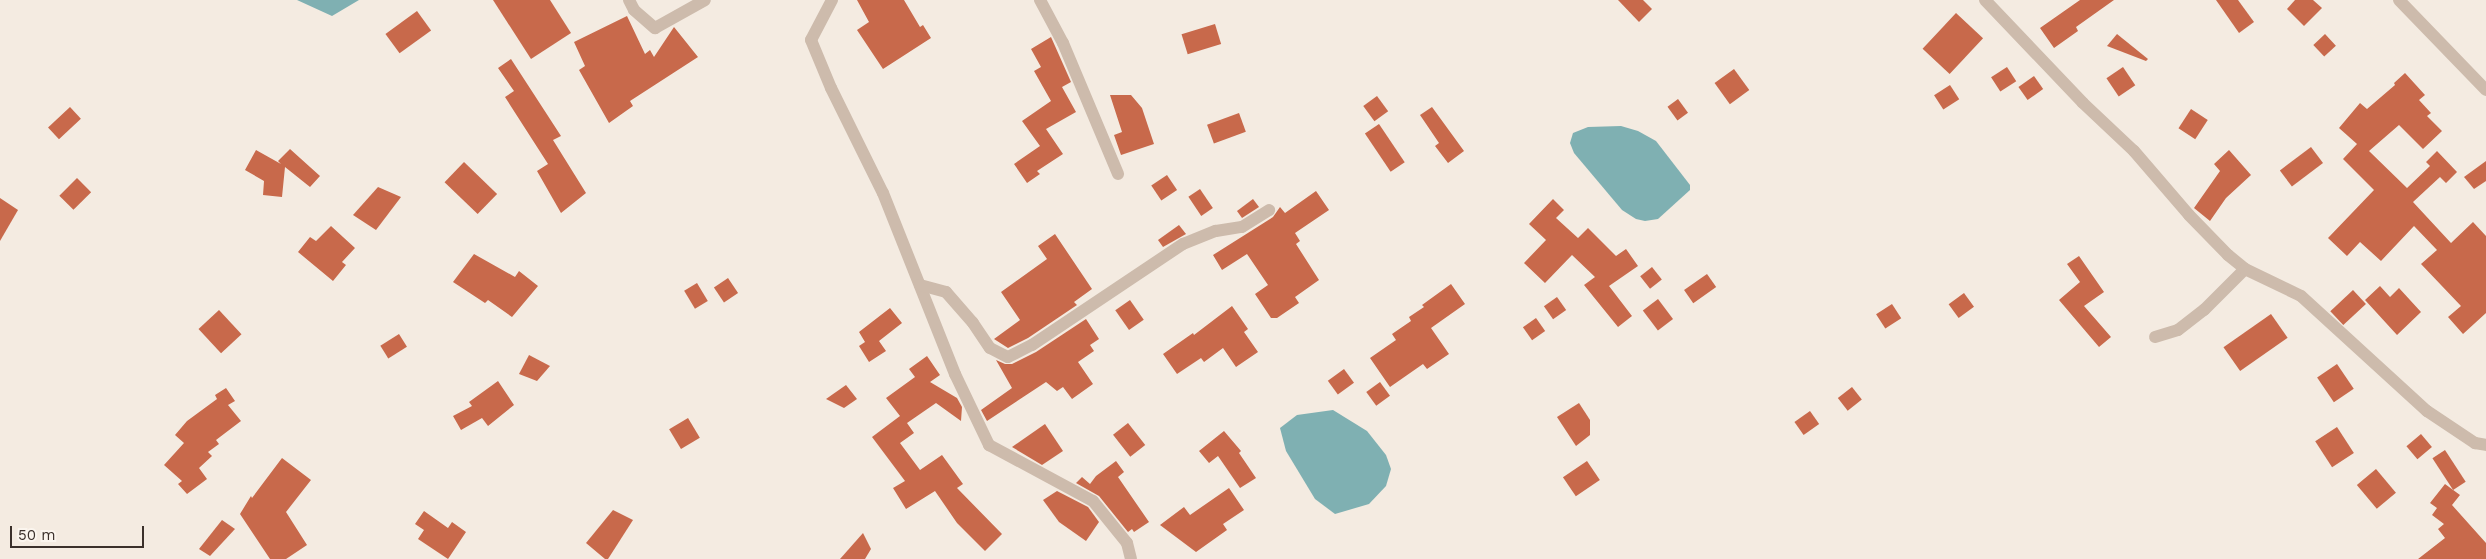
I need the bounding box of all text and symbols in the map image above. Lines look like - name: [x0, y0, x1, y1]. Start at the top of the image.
- scale bar: [12, 516, 146, 548]
- text: 50 m: [18, 526, 55, 544]

